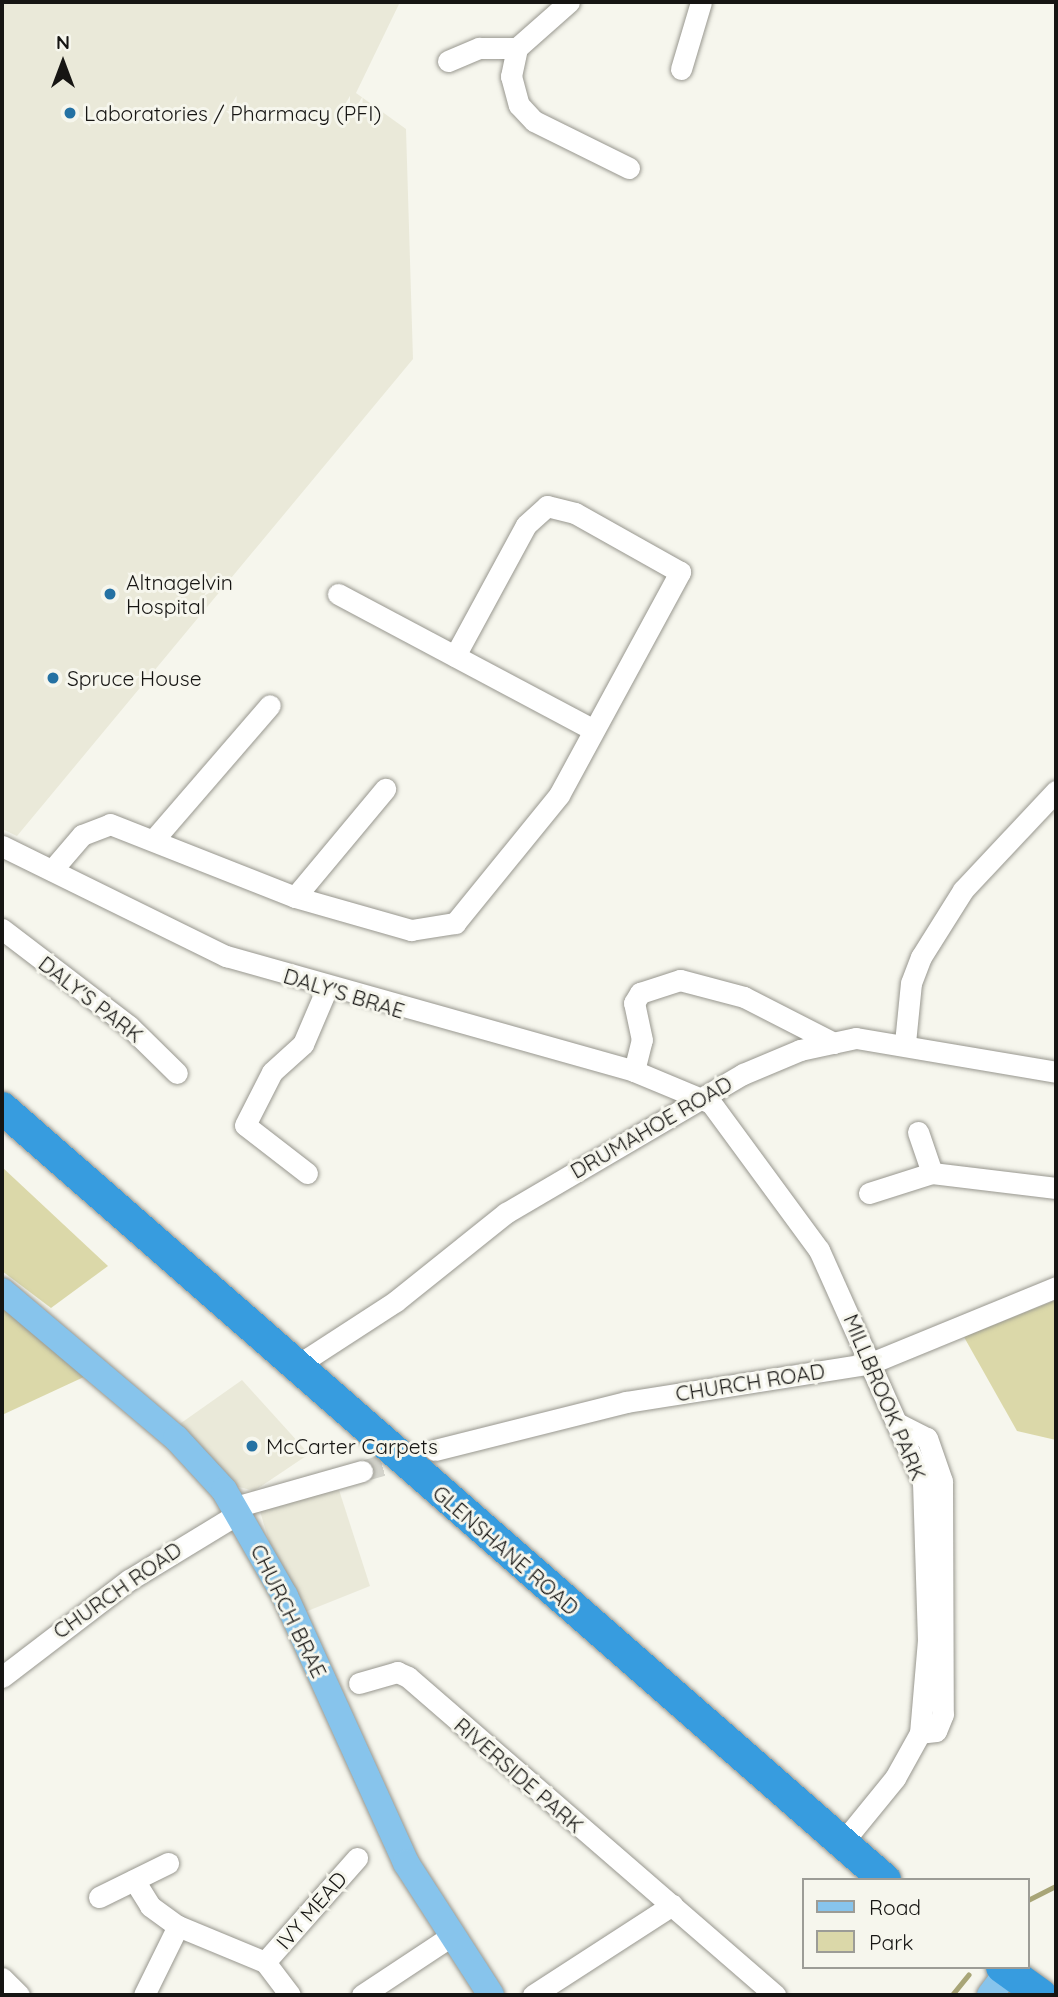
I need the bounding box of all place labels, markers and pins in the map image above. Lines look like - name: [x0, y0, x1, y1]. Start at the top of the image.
- place label: Laboratories / Pharmacy (PFI): [84, 100, 381, 126]
- marker: Laboratories / Pharmacy (PFI): [62, 105, 78, 121]
- place label: Altnagelvin Hospital: [126, 569, 233, 619]
- marker: Altnagelvin Hospital: [100, 584, 120, 604]
- place label: Spruce House: [67, 665, 202, 691]
- marker: Spruce House: [45, 670, 61, 686]
- place label: McCarter Carpets: [266, 1433, 438, 1459]
- marker: McCarter Carpets: [244, 1438, 260, 1454]

